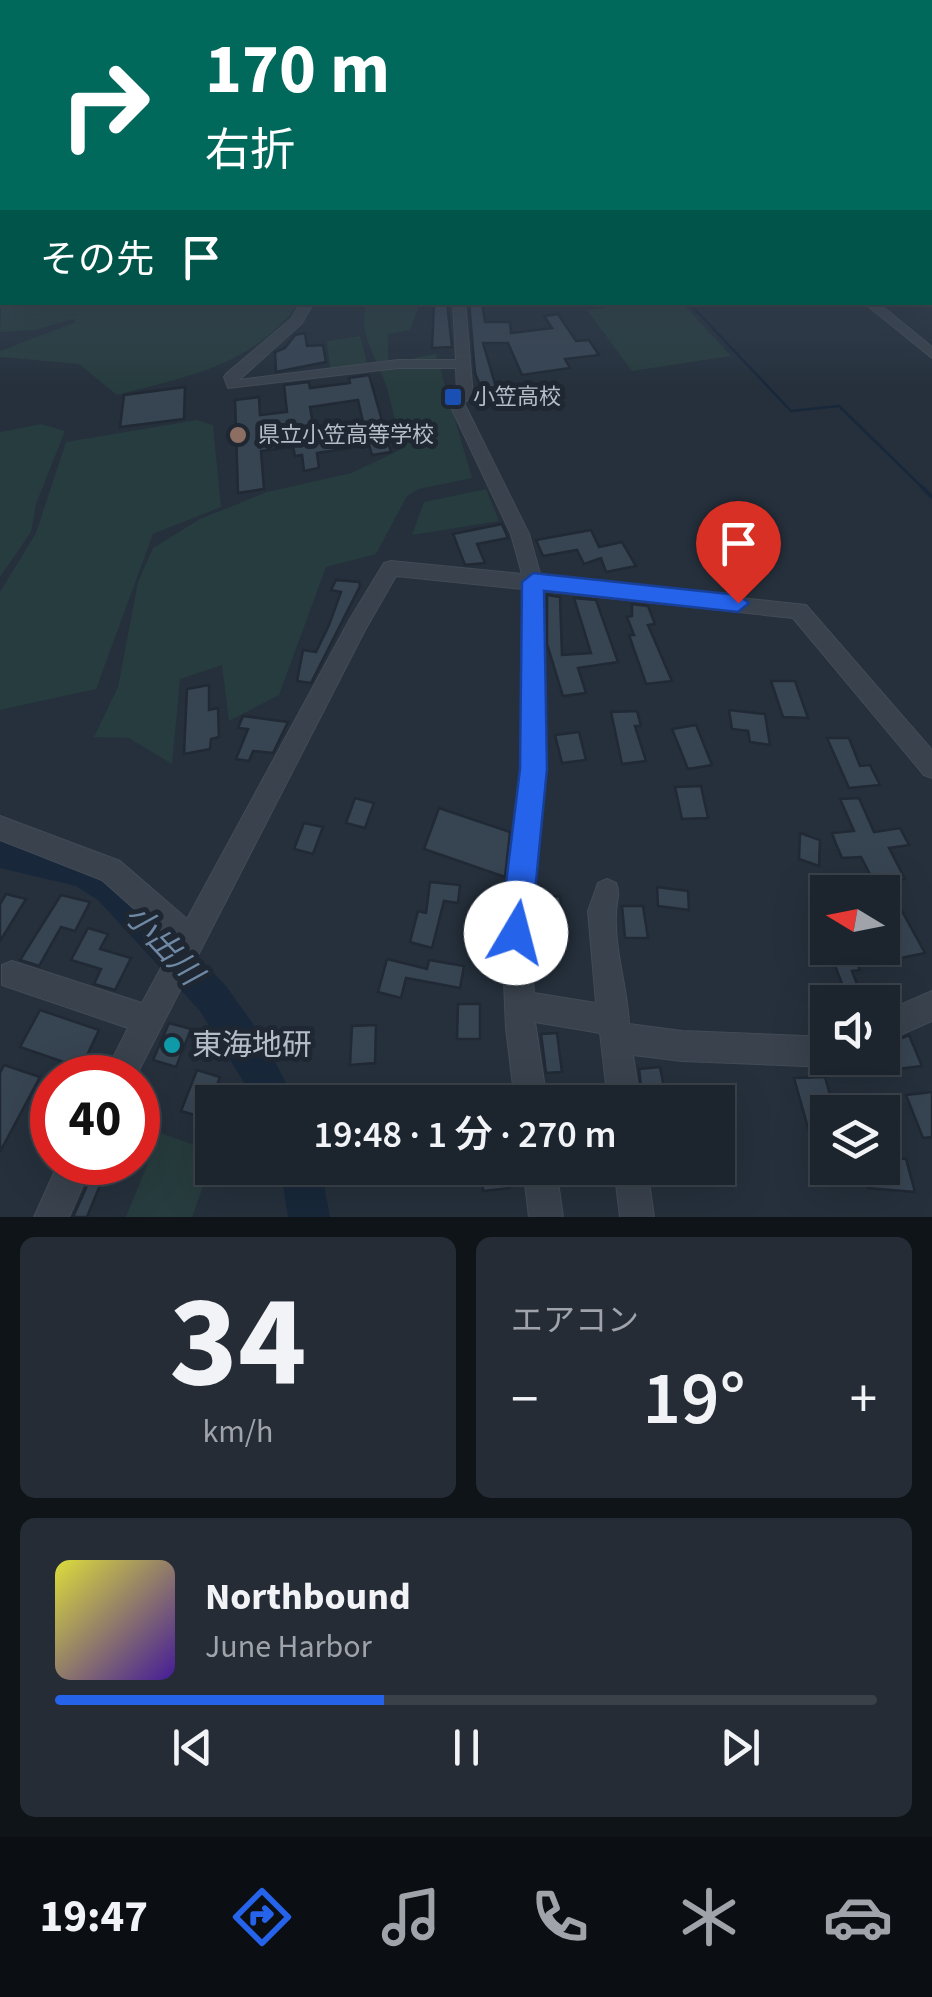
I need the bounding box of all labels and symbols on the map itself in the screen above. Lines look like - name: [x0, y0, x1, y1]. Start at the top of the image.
- place label: 小笠高校: [473, 381, 561, 413]
- marker: 小笠高校: [442, 386, 464, 408]
- place label: 県立小笠高等学校: [258, 419, 434, 451]
- marker: 県立小笠高等学校: [227, 424, 249, 446]
- pin: [696, 501, 781, 604]
- north arrow: [810, 875, 900, 965]
- position arrow: [464, 881, 568, 985]
- water label: 小出川: [113, 894, 215, 998]
- place label: 東海地研: [192, 1024, 312, 1067]
- marker: 東海地研: [161, 1034, 183, 1056]
- speed limit sign: 40: [30, 1055, 160, 1185]

